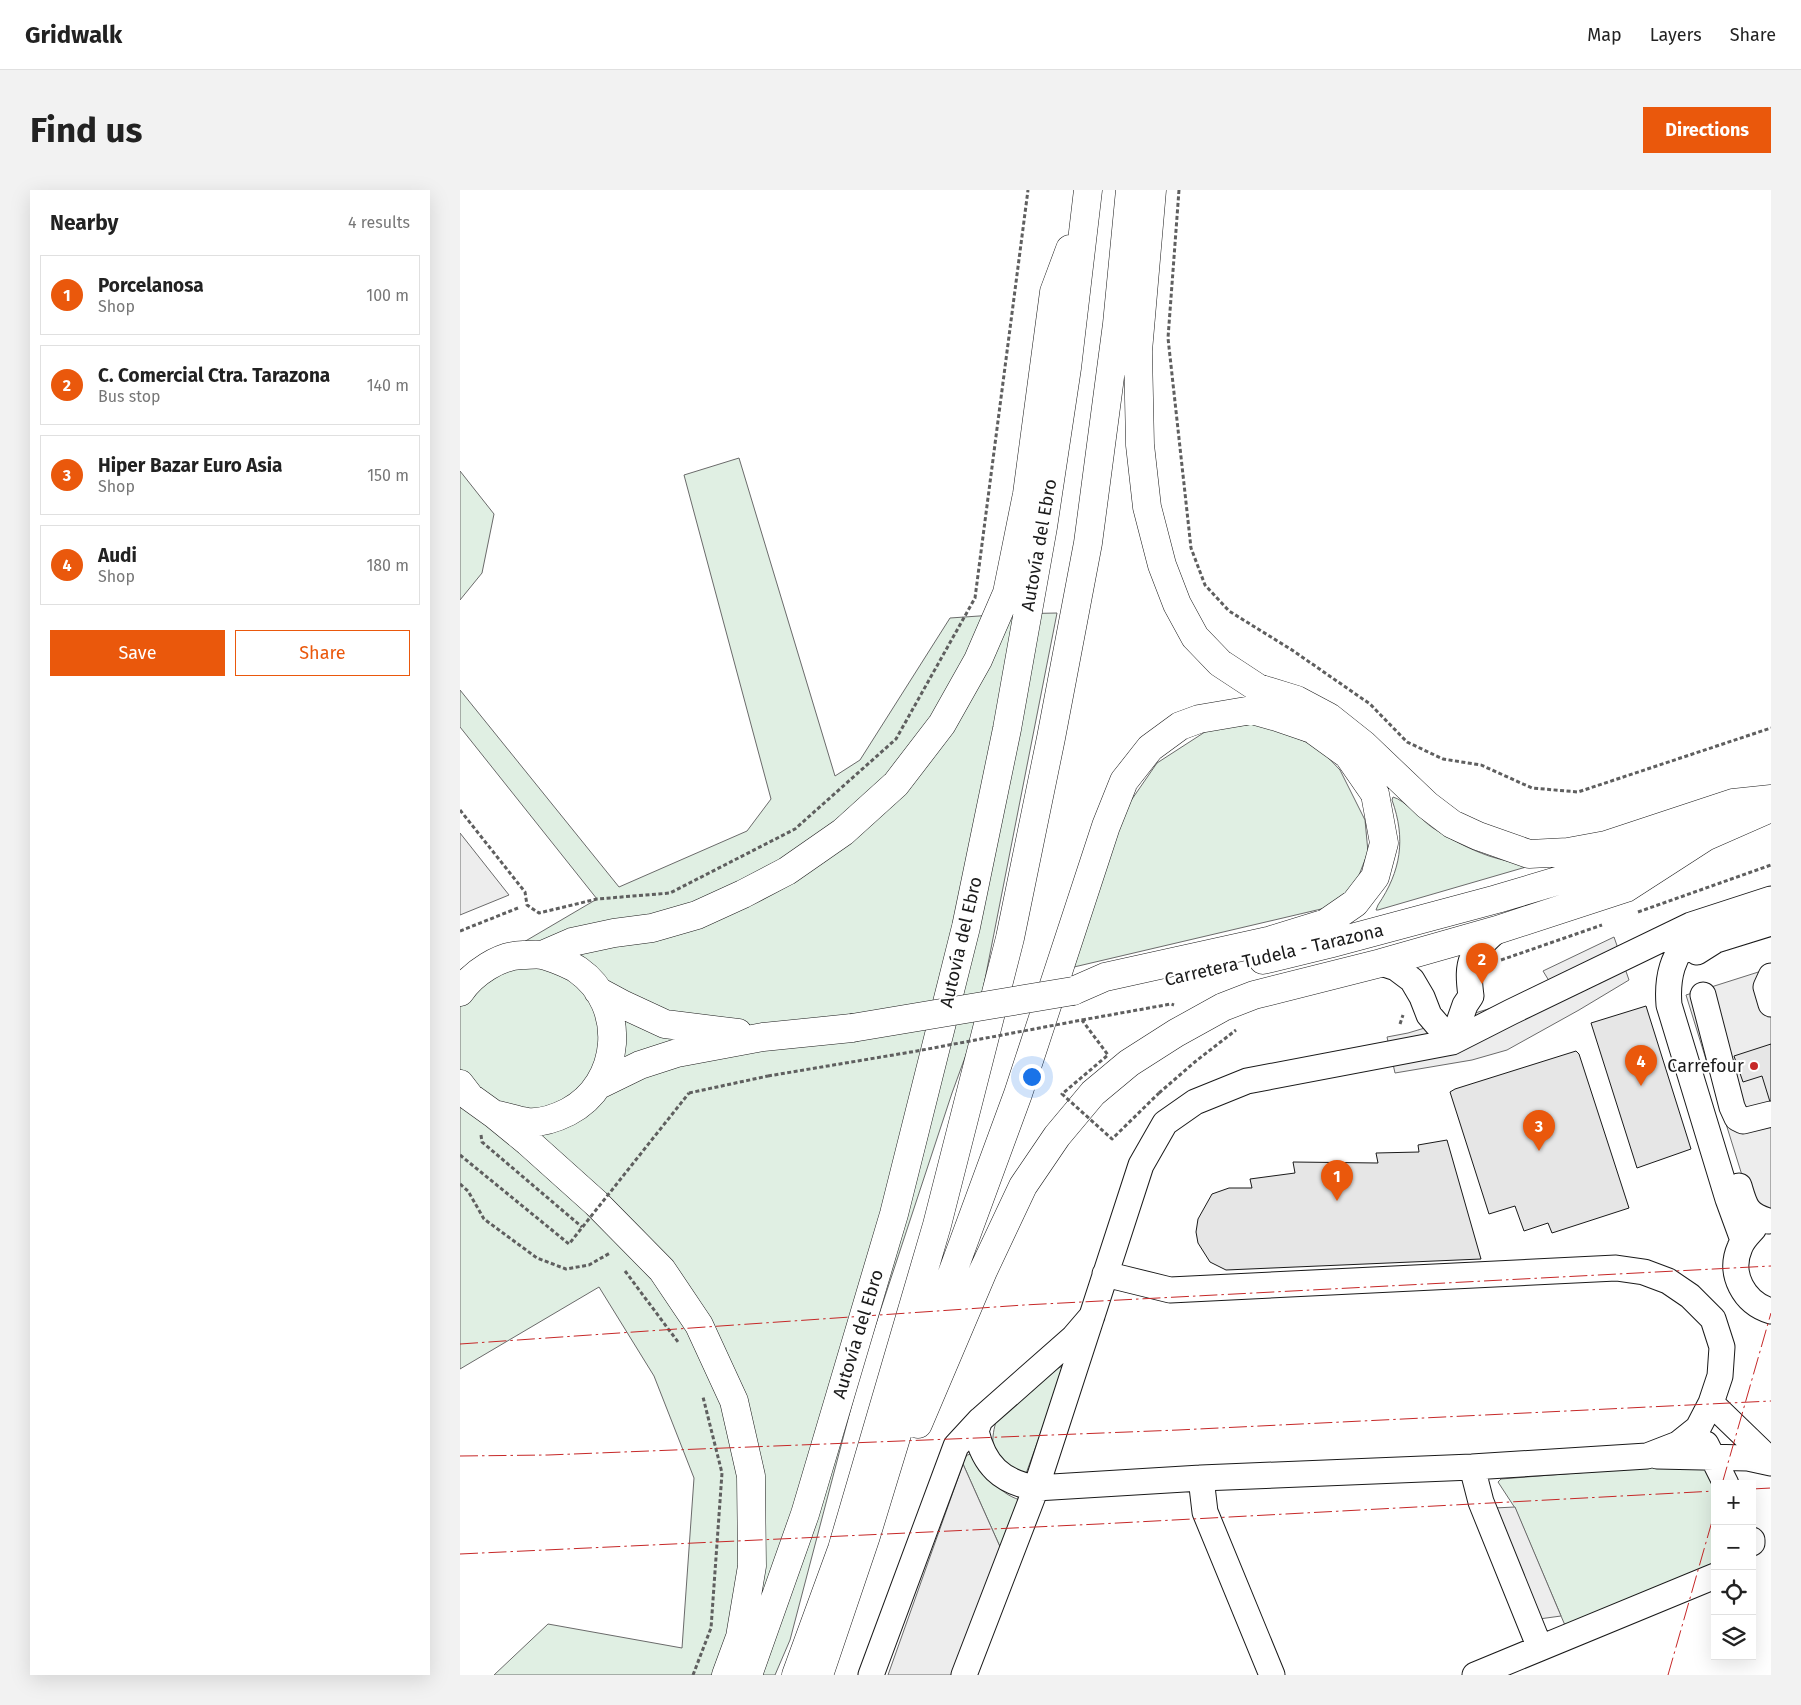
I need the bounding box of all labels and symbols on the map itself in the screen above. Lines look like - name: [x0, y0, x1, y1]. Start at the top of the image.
- street label: Autovía del Ebro: [1017, 477, 1061, 613]
- street label: Autovía del Ebro: [935, 874, 987, 1010]
- street label: Carretera Tudela - Tarazona: [1162, 919, 1386, 991]
- pin: 2: [1466, 943, 1498, 984]
- pin: 4: [1625, 1045, 1657, 1086]
- place label: Carrefour: [1667, 1055, 1744, 1077]
- marker: Carrefour: [1748, 1060, 1760, 1072]
- your location: [1019, 1064, 1045, 1090]
- pin: 3: [1523, 1110, 1555, 1151]
- pin: 1: [1321, 1160, 1353, 1201]
- street label: Autovía del Ebro: [828, 1267, 888, 1401]

